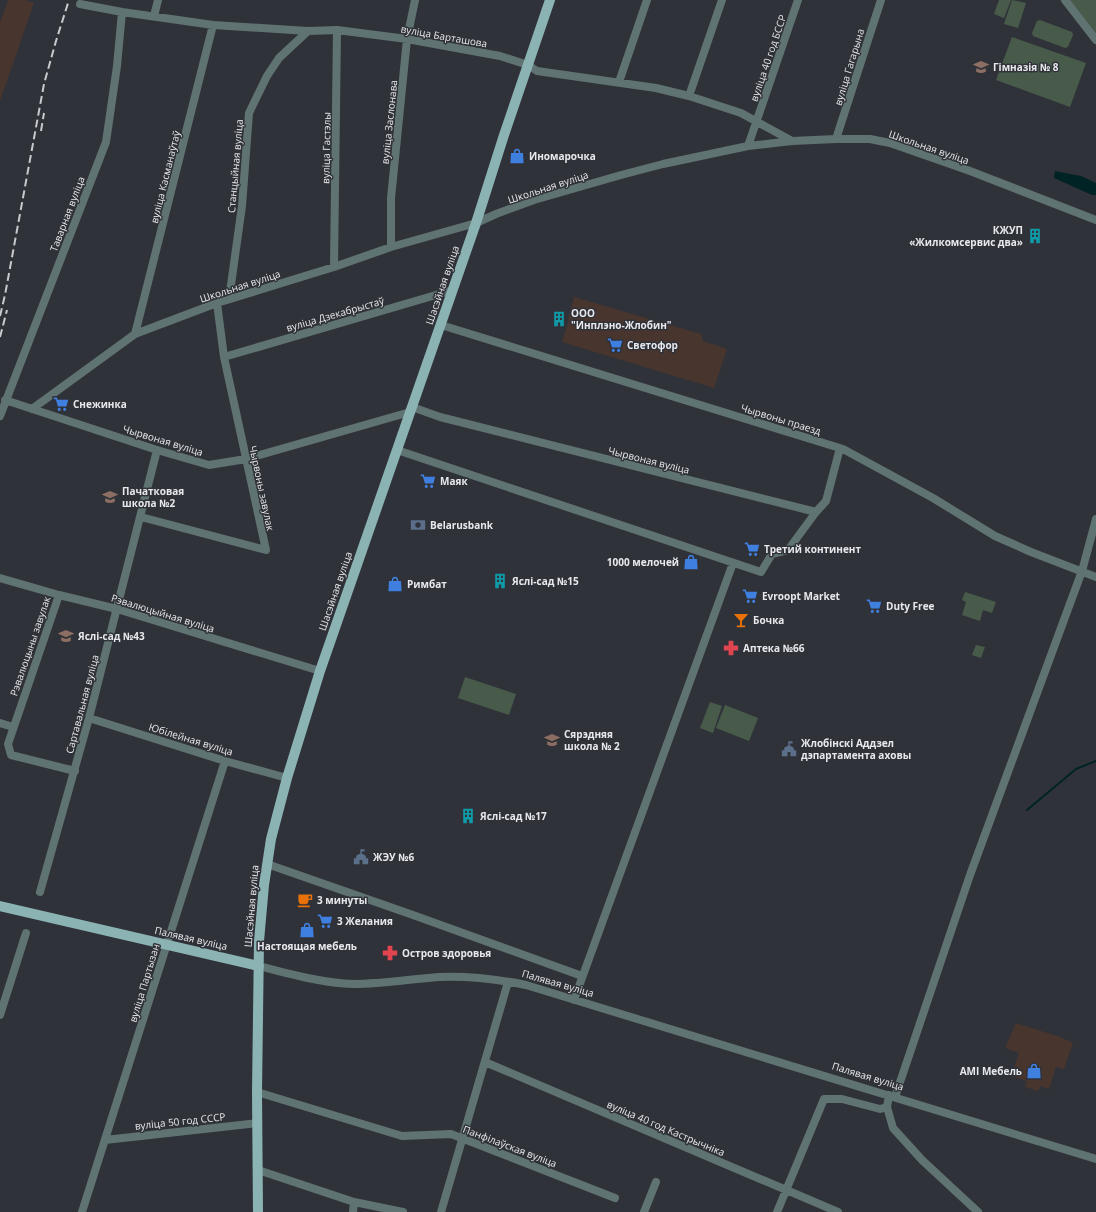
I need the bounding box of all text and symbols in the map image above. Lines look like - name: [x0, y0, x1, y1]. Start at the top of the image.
- street label: вуліца 40 год БССР: [747, 13, 789, 103]
- street label: вуліца Барташова: [400, 21, 488, 51]
- street label: вуліца Гагарына: [831, 27, 867, 107]
- school or university icon: Гімназія № 8: [972, 58, 990, 76]
- place label: Гімназія № 8: [993, 60, 1059, 74]
- street label: вуліца Заслонава: [378, 79, 400, 165]
- street label: вуліца Гастэлы: [318, 112, 334, 184]
- street label: Станцыйная вуліца: [224, 119, 246, 213]
- street label: Школьная вуліца: [887, 127, 971, 167]
- street label: вуліца Касманаўтаў: [147, 128, 184, 225]
- shop icon: Иномарочка: [508, 147, 526, 165]
- place label: Иномарочка: [529, 149, 596, 163]
- street label: Школьная вуліца: [506, 167, 590, 207]
- street label: Таварная вуліца: [46, 174, 88, 254]
- place label: КЖУП «Жилкомсервис два»: [909, 223, 1023, 249]
- building icon: КЖУП «Жилкомсервис два»: [1026, 227, 1044, 245]
- street label: Шасэйная вуліца: [422, 244, 462, 326]
- street label: Школьная вуліца: [198, 266, 282, 306]
- street label: вуліца Дзекабрыстаў: [284, 293, 387, 335]
- place label: ООО "Инплэно-Жлобин": [571, 306, 672, 332]
- building icon: ООО "Инплэно-Жлобин": [550, 310, 568, 328]
- supermarket icon: Светофор: [606, 336, 624, 354]
- place label: Светофор: [627, 338, 678, 352]
- supermarket icon: Снежинка: [52, 395, 70, 413]
- place label: Снежинка: [73, 397, 127, 411]
- street label: Чырвоны праезд: [739, 400, 823, 438]
- street label: Чырвоная вуліца: [121, 421, 205, 459]
- street label: Чырвоная вуліца: [607, 443, 691, 477]
- street label: Чырвоны завулак: [246, 444, 278, 533]
- supermarket icon: Маяк: [419, 472, 437, 490]
- place label: Маяк: [440, 474, 468, 488]
- place label: Пачатковая школа №2: [122, 484, 184, 510]
- school or university icon: Пачатковая школа №2: [101, 488, 119, 506]
- bank icon: Belarusbank: [409, 516, 427, 534]
- place label: Belarusbank: [430, 518, 494, 532]
- supermarket icon: Третий континент: [743, 540, 761, 558]
- place label: Третий континент: [764, 542, 861, 556]
- street label: Шасэйная вуліца: [315, 550, 355, 632]
- shop icon: 1000 мелочей: [682, 553, 700, 571]
- place label: 1000 мелочей: [607, 555, 679, 569]
- building icon: Яслі-сад №15: [491, 572, 509, 590]
- place label: Яслі-сад №15: [511, 574, 579, 588]
- shop icon: Римбат: [386, 575, 404, 593]
- place label: Римбат: [407, 577, 447, 591]
- supermarket icon: Evroopt Market: [741, 587, 759, 605]
- place label: Evroopt Market: [762, 589, 841, 603]
- street label: Рэвалюцыйная вуліца: [110, 591, 216, 635]
- street label: Рэвалюцыны завулак: [6, 594, 54, 698]
- supermarket icon: Duty Free: [865, 597, 883, 615]
- place label: Duty Free: [886, 599, 935, 613]
- bar icon: Бочка: [732, 611, 750, 629]
- place label: Бочка: [753, 613, 784, 627]
- school or university icon: Яслі-сад №43: [57, 627, 75, 645]
- place label: Яслі-сад №43: [77, 629, 145, 643]
- pharmacy icon: Аптека №66: [722, 639, 740, 657]
- place label: Аптека №66: [743, 641, 805, 655]
- street label: Сартавальная вуліца: [62, 653, 102, 755]
- street label: Юбілейная вуліца: [147, 720, 235, 758]
- place label: Сярэдняя школа № 2: [564, 727, 620, 753]
- school or university icon: Сярэдняя школа № 2: [543, 731, 561, 749]
- place label: Жлобінскі Аддзел дэпартамента аховы: [801, 736, 911, 762]
- public building icon: Жлобінскі Аддзел дэпартамента аховы: [780, 740, 798, 758]
- building icon: Яслі-сад №17: [459, 807, 477, 825]
- place label: Яслі-сад №17: [479, 809, 547, 823]
- public building icon: ЖЭУ №6: [352, 848, 370, 866]
- place label: ЖЭУ №6: [373, 850, 415, 864]
- street label: Шасэйная вуліца: [240, 864, 262, 948]
- cafe icon: 3 минуты: [296, 891, 314, 909]
- place label: 3 минуты: [317, 893, 367, 907]
- supermarket icon: 3 Желания: [316, 912, 334, 930]
- place label: 3 Желания: [337, 914, 393, 928]
- shop icon: Настоящая мебель: [298, 921, 316, 939]
- street label: Палявая вуліца: [153, 923, 229, 953]
- place label: Настоящая мебель: [257, 939, 357, 953]
- street label: вуліца Партызан: [125, 942, 163, 1024]
- pharmacy icon: Остров здоровья: [381, 944, 399, 962]
- place label: Остров здоровья: [402, 946, 491, 960]
- street label: Палявая вуліца: [520, 966, 596, 1000]
- street label: Палявая вуліца: [830, 1058, 906, 1094]
- shop icon: AMI Мебель: [1025, 1062, 1043, 1080]
- place label: AMI Мебель: [960, 1064, 1022, 1078]
- street label: вуліца 40 год Кастрычніка: [605, 1097, 727, 1159]
- street label: вуліца 50 год СССР: [134, 1109, 226, 1133]
- street label: Панфілаўская вуліца: [461, 1122, 559, 1170]

